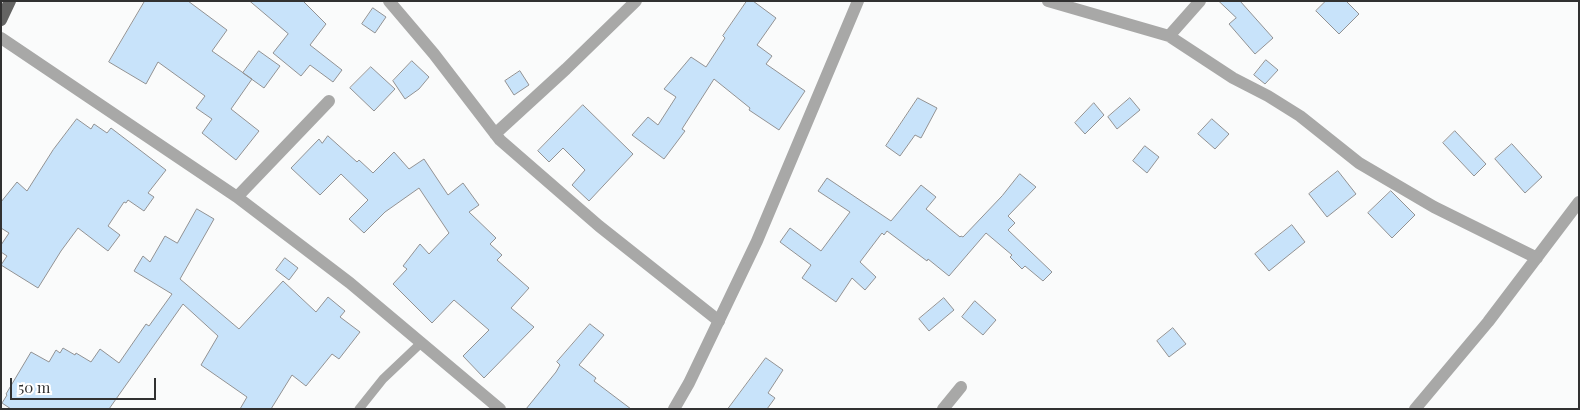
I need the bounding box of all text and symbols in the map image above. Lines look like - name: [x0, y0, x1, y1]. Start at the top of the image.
- scale bar: [12, 368, 159, 400]
- text: 50 m: [18, 377, 50, 397]

